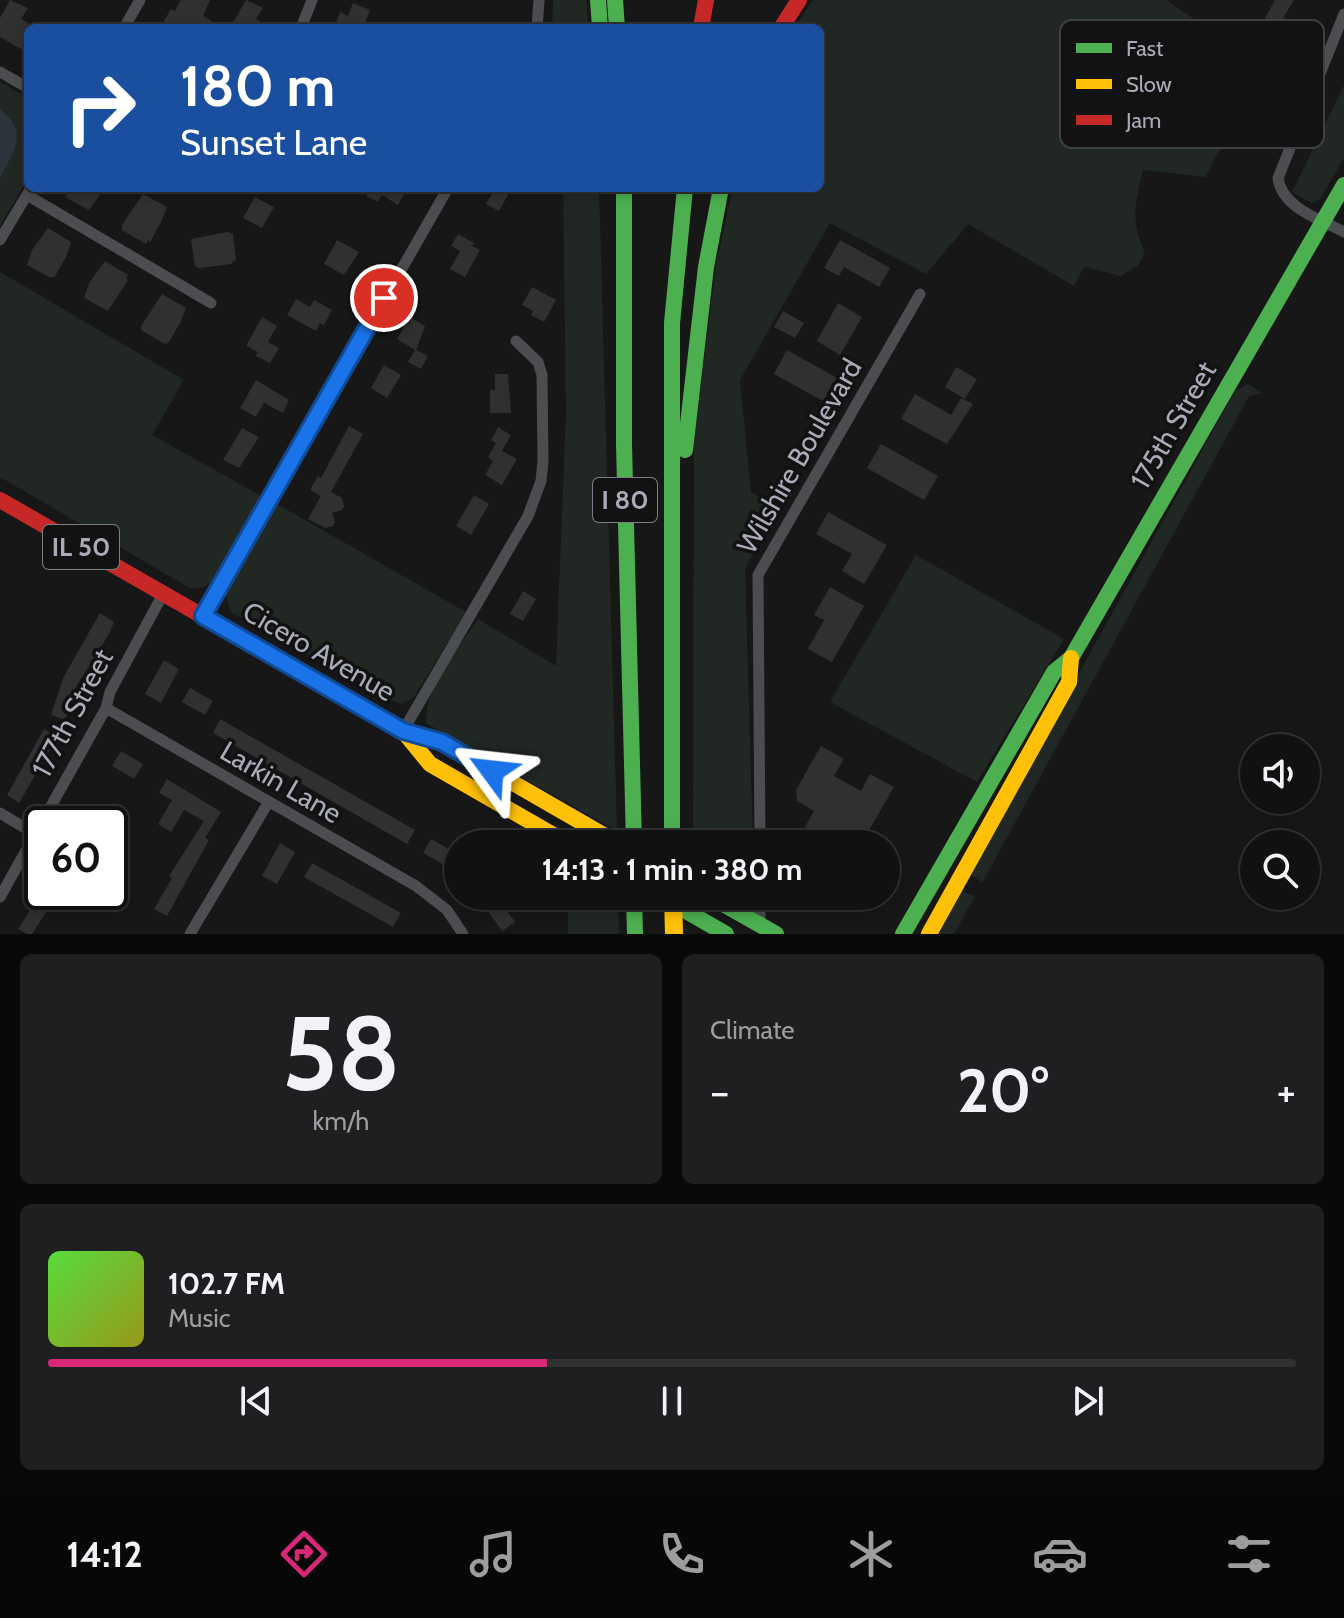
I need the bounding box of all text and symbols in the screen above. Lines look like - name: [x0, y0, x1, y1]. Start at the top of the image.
- legend: [1060, 20, 1324, 148]
- text: Fast: [1126, 35, 1164, 62]
- text: 180 m: [180, 52, 335, 120]
- icon: right: [48, 56, 152, 160]
- text: Slow: [1126, 71, 1172, 98]
- text: Jam: [1125, 107, 1161, 134]
- text: Sunset Lane: [180, 120, 367, 164]
- pin: [350, 264, 418, 332]
- icon: arrive: [362, 276, 406, 320]
- street label: Wilshire Boulevard: [729, 353, 869, 559]
- street label: 175th Street: [1123, 355, 1223, 495]
- road number: I 80: [593, 478, 657, 522]
- road number: IL 50: [43, 525, 119, 569]
- street label: Cicero Avenue: [237, 594, 401, 708]
- street label: 177th Street: [24, 643, 120, 783]
- position arrow: [450, 729, 534, 813]
- street label: Larkin Lane: [214, 734, 348, 830]
- map controls: [1240, 734, 1320, 910]
- button: sound: [1240, 734, 1320, 814]
- speed limit sign: 60: [24, 806, 128, 910]
- button: search: [1240, 830, 1320, 910]
- text: 14:13 · 1 min · 380 m: [542, 851, 802, 888]
- text: 58: [282, 990, 400, 1116]
- text: Climate: [710, 1014, 795, 1046]
- text: 20°: [957, 1054, 1049, 1127]
- text: −: [710, 1065, 729, 1118]
- text: +: [1277, 1065, 1296, 1118]
- text: km/h: [313, 1105, 369, 1137]
- text: 102.7 FM: [168, 1265, 285, 1302]
- text: Music: [168, 1302, 231, 1334]
- icon: previous: [234, 1379, 278, 1423]
- icon: pause: [650, 1379, 694, 1423]
- icon: next: [1066, 1379, 1110, 1423]
- icon: directions: [276, 1526, 332, 1582]
- icon: music: [465, 1526, 521, 1582]
- icon: phone: [654, 1526, 710, 1582]
- icon: climate: [843, 1526, 899, 1582]
- icon: car: [1032, 1526, 1088, 1582]
- icon: filters: [1221, 1526, 1277, 1582]
- text: 14:12: [67, 1532, 143, 1576]

